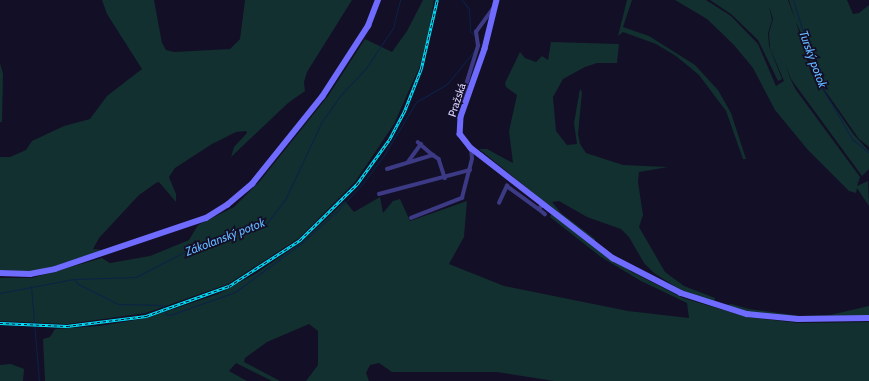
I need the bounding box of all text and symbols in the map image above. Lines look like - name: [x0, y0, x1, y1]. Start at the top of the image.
- water label: Turský potok: [796, 28, 830, 90]
- street label: Pražská: [445, 81, 469, 119]
- water label: Zákolanský potok: [183, 215, 267, 259]

